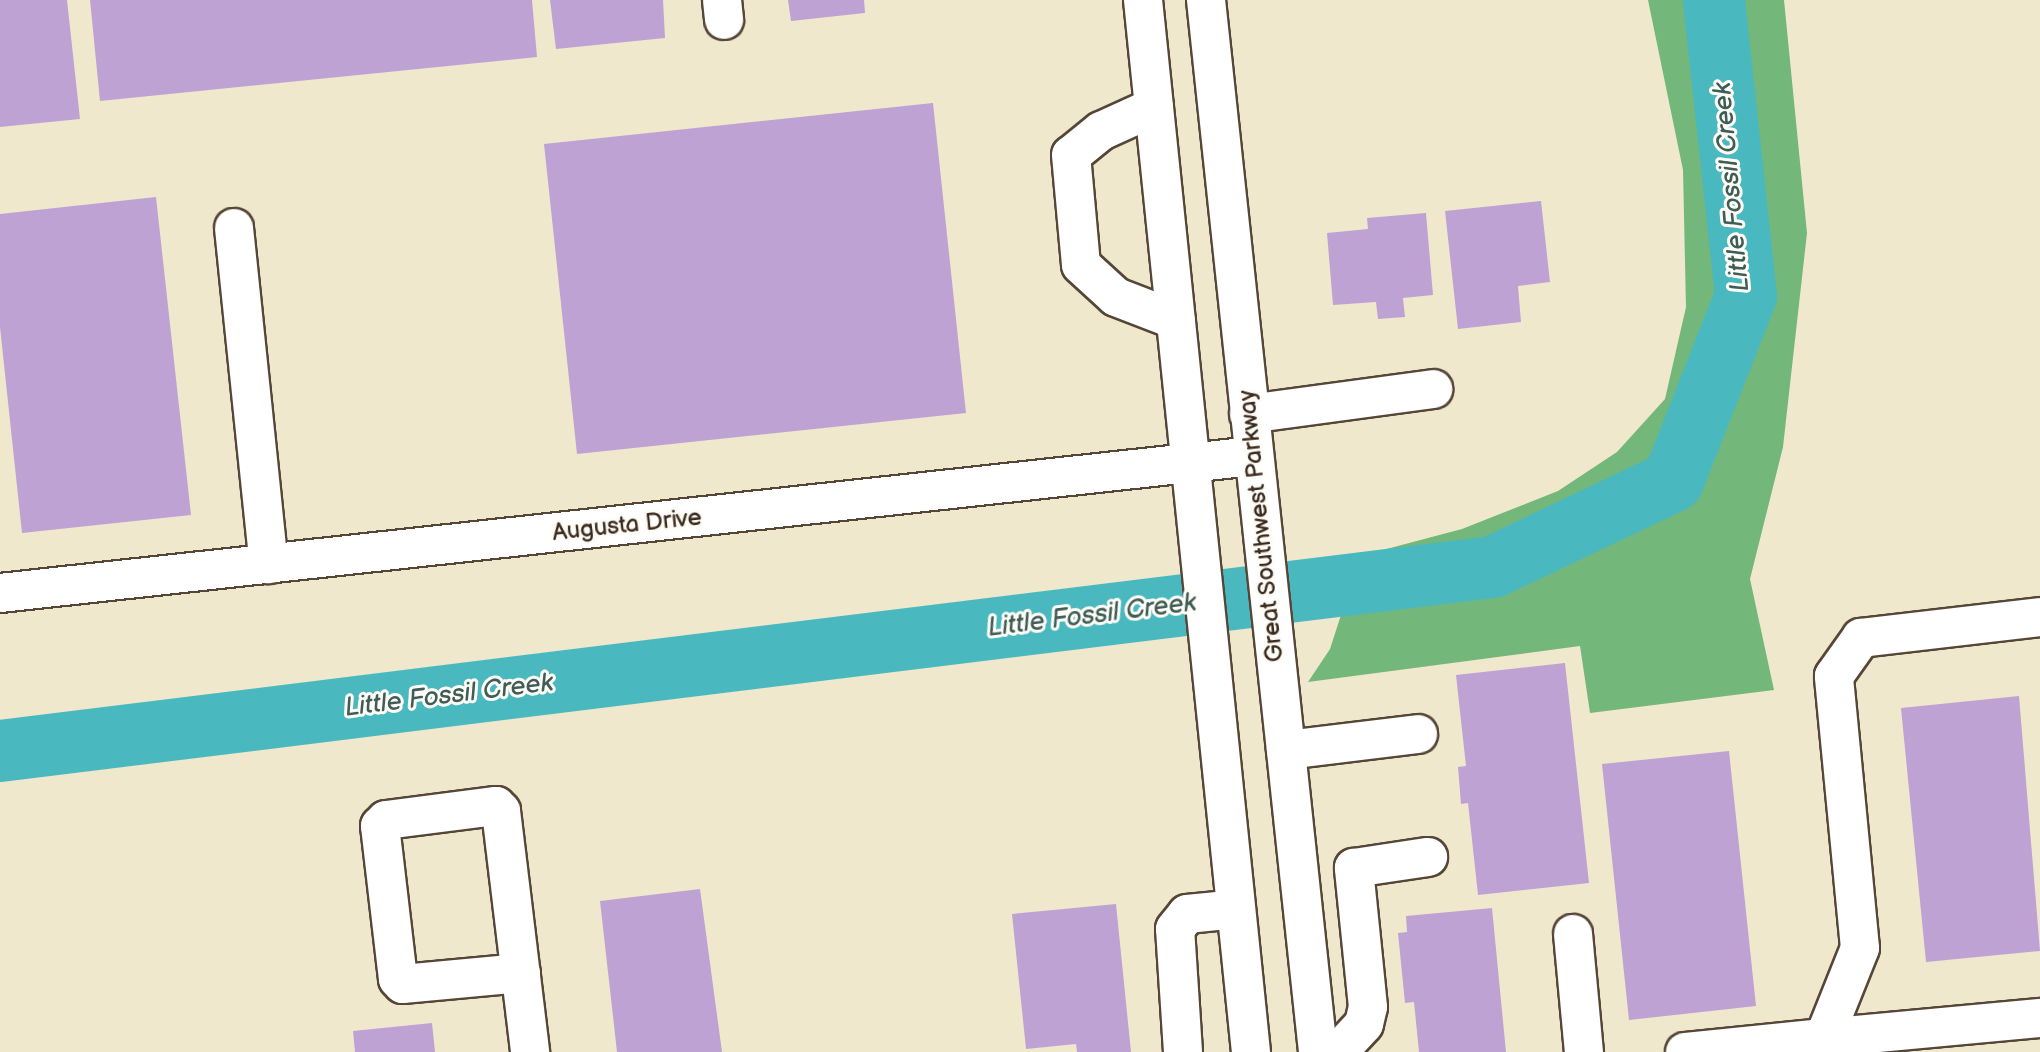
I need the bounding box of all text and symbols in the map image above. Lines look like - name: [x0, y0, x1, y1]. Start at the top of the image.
- water label: Little Fossil Creek: [1707, 81, 1757, 293]
- street label: Great Southwest Parkway: [1232, 388, 1290, 664]
- street label: Augusta Drive: [551, 503, 703, 547]
- water label: Little Fossil Creek: [986, 588, 1198, 644]
- water label: Little Fossil Creek: [343, 668, 555, 724]

